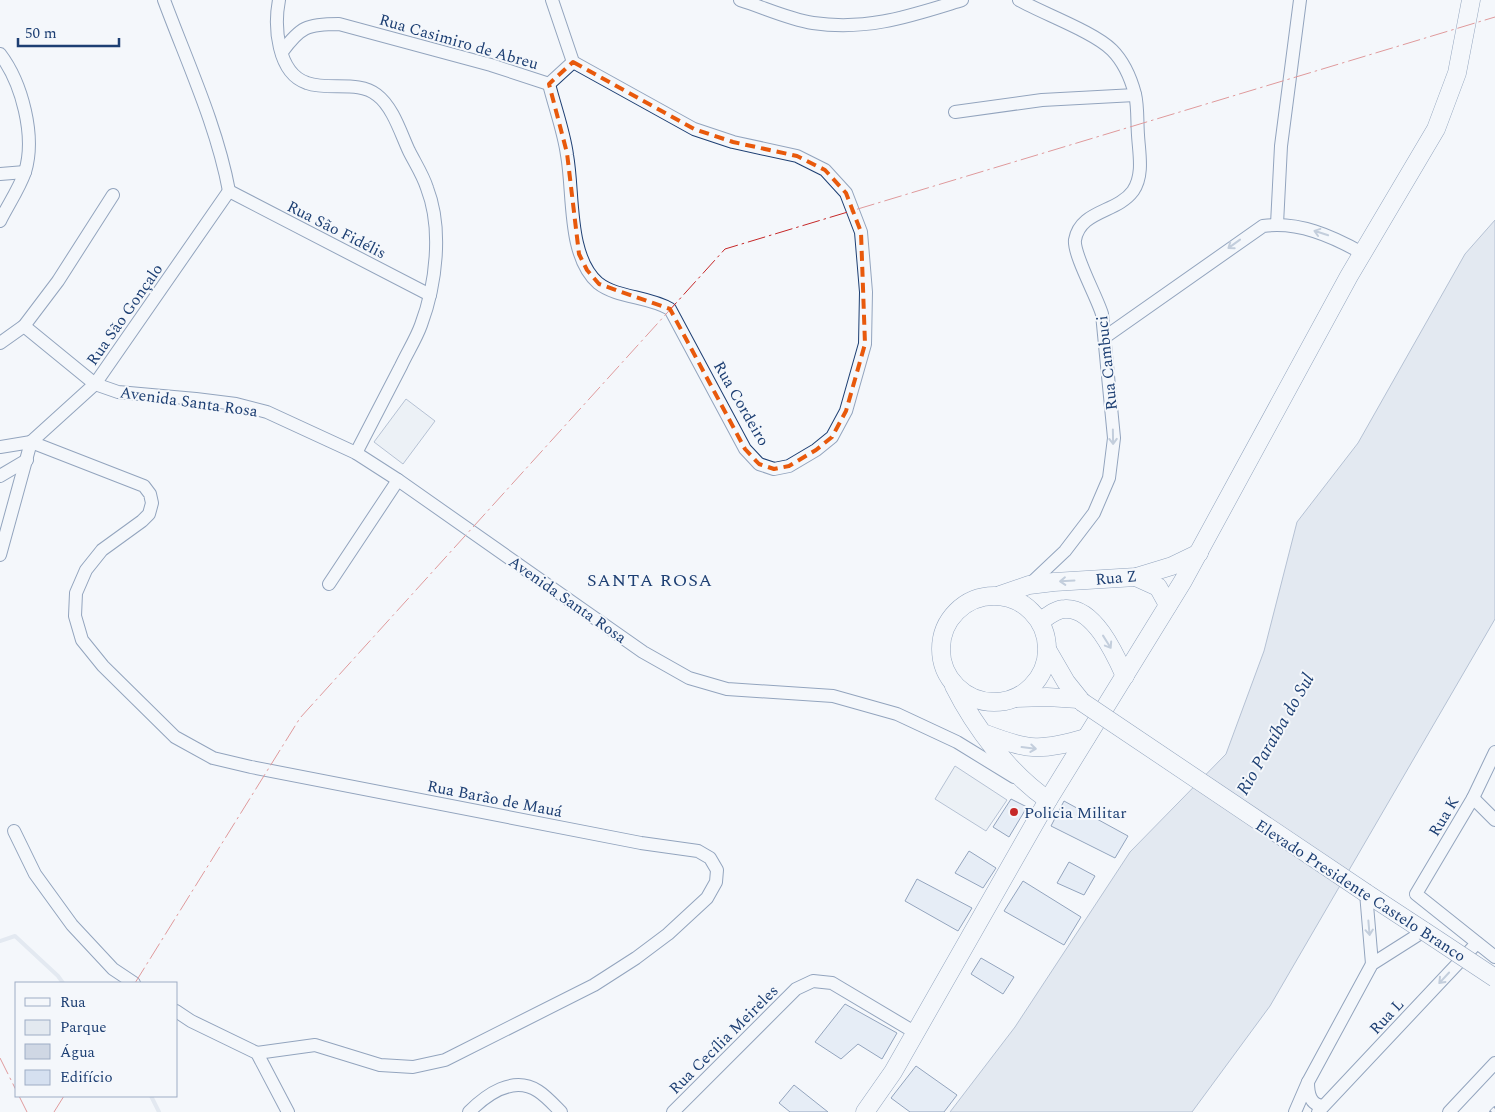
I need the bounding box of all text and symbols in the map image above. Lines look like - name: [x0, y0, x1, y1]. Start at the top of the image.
- street label: Rua Casimiro de Abreu: [376, 8, 541, 76]
- scale bar: [18, 15, 119, 47]
- text: 50 m: [25, 22, 57, 45]
- street label: Rua São Fidélis: [283, 195, 390, 265]
- one-way arrow: [1314, 228, 1330, 238]
- one-way arrow: [1228, 239, 1242, 250]
- street label: Rua São Gonçalo: [81, 259, 169, 370]
- street label: Rua Cambuci: [1090, 314, 1124, 411]
- street label: Rua Cordeiro: [707, 356, 775, 451]
- street label: Avenida Santa Rosa: [118, 380, 260, 424]
- one-way arrow: [1108, 429, 1118, 445]
- street label: Avenida Santa Rosa: [504, 550, 631, 650]
- street label: Rua Z: [1094, 564, 1138, 592]
- district label: SANTA ROSA: [587, 567, 713, 594]
- one-way arrow: [1060, 576, 1076, 585]
- one-way arrow: [1103, 634, 1113, 648]
- water label: Rio Paraíba do Sul: [1230, 668, 1322, 800]
- one-way arrow: [1021, 743, 1037, 753]
- street label: Rua Barão de Mauá: [425, 774, 565, 824]
- street label: Rua K: [1423, 792, 1465, 841]
- place label: Policia Militar: [1024, 801, 1127, 825]
- marker: Policia Militar: [1008, 806, 1020, 818]
- street label: Elevado Presidente Castelo Branco: [1250, 814, 1471, 968]
- one-way arrow: [1364, 920, 1374, 936]
- one-way arrow: [1438, 972, 1450, 985]
- street label: Rua Cecília Meireles: [663, 979, 784, 1100]
- legend: [15, 982, 178, 1097]
- text: Rua: [60, 991, 86, 1014]
- street label: Rua L: [1364, 993, 1410, 1040]
- text: Parque: [60, 1016, 107, 1039]
- text: Água: [60, 1041, 96, 1064]
- text: Edifício: [60, 1066, 113, 1089]

